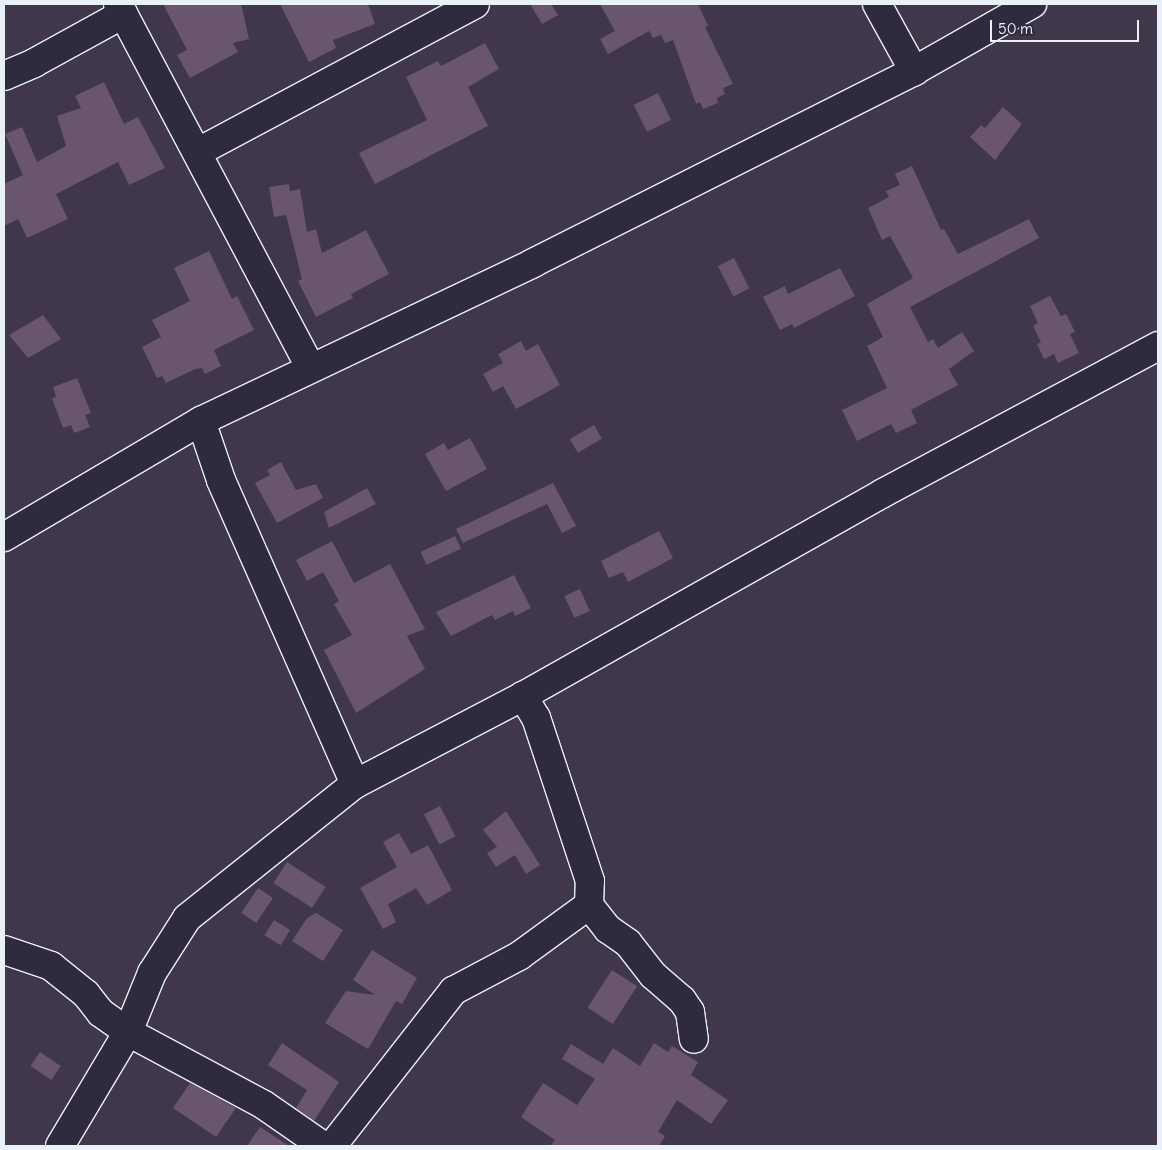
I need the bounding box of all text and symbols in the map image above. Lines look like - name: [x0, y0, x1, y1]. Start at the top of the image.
- scale bar: [992, 10, 1141, 42]
- text: 50 m: [998, 19, 1033, 38]

